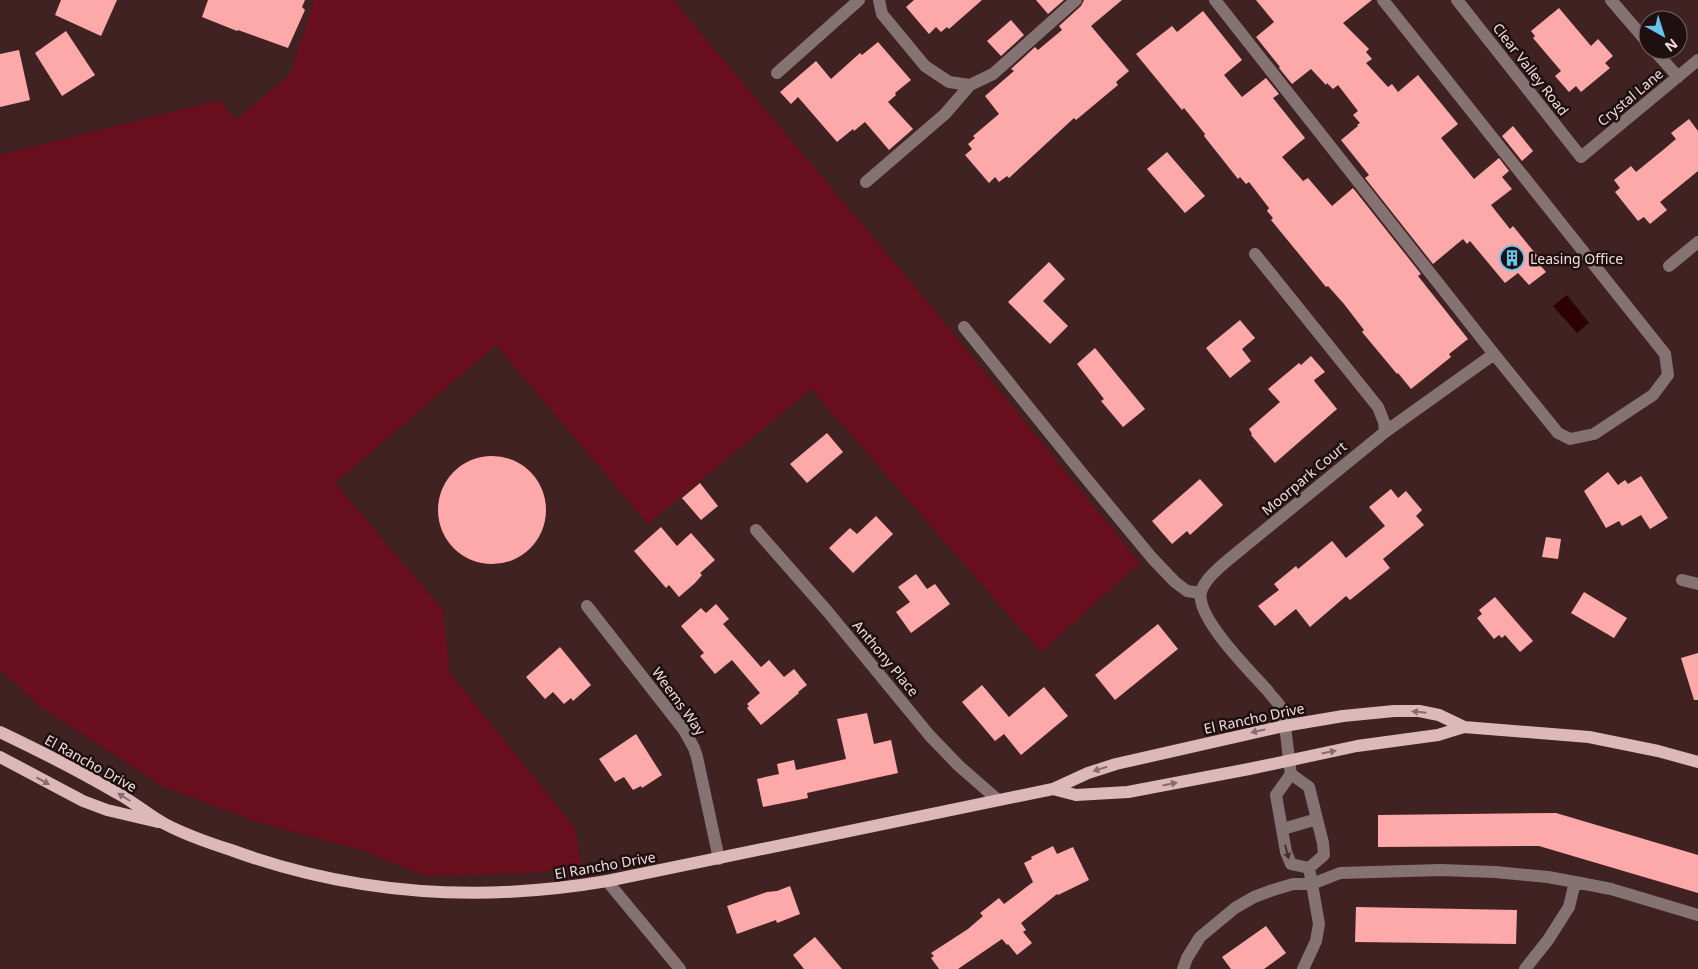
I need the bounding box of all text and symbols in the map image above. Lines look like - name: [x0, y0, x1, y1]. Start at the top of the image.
- north arrow: [1638, 10, 1688, 60]
- street label: Clear Valley Road: [1489, 19, 1573, 119]
- text: N: [1661, 35, 1682, 56]
- street label: Crystal Lane: [1593, 64, 1667, 130]
- building icon: Leasing Office: [1499, 245, 1525, 271]
- place label: Leasing Office: [1530, 249, 1623, 268]
- street label: Moorpark Court: [1257, 437, 1351, 519]
- street label: Anthony Place: [849, 616, 923, 700]
- street label: Weems Way: [648, 663, 711, 740]
- street label: El Rancho Drive: [1202, 698, 1306, 738]
- one-way arrow: [1410, 708, 1426, 716]
- one-way arrow: [1250, 727, 1265, 735]
- street label: El Rancho Drive: [42, 730, 140, 796]
- one-way arrow: [1322, 747, 1338, 755]
- one-way arrow: [1092, 765, 1107, 773]
- one-way arrow: [36, 776, 49, 785]
- one-way arrow: [1162, 780, 1178, 788]
- one-way arrow: [118, 793, 131, 802]
- one-way arrow: [1283, 844, 1291, 859]
- street label: El Rancho Drive: [553, 847, 657, 883]

